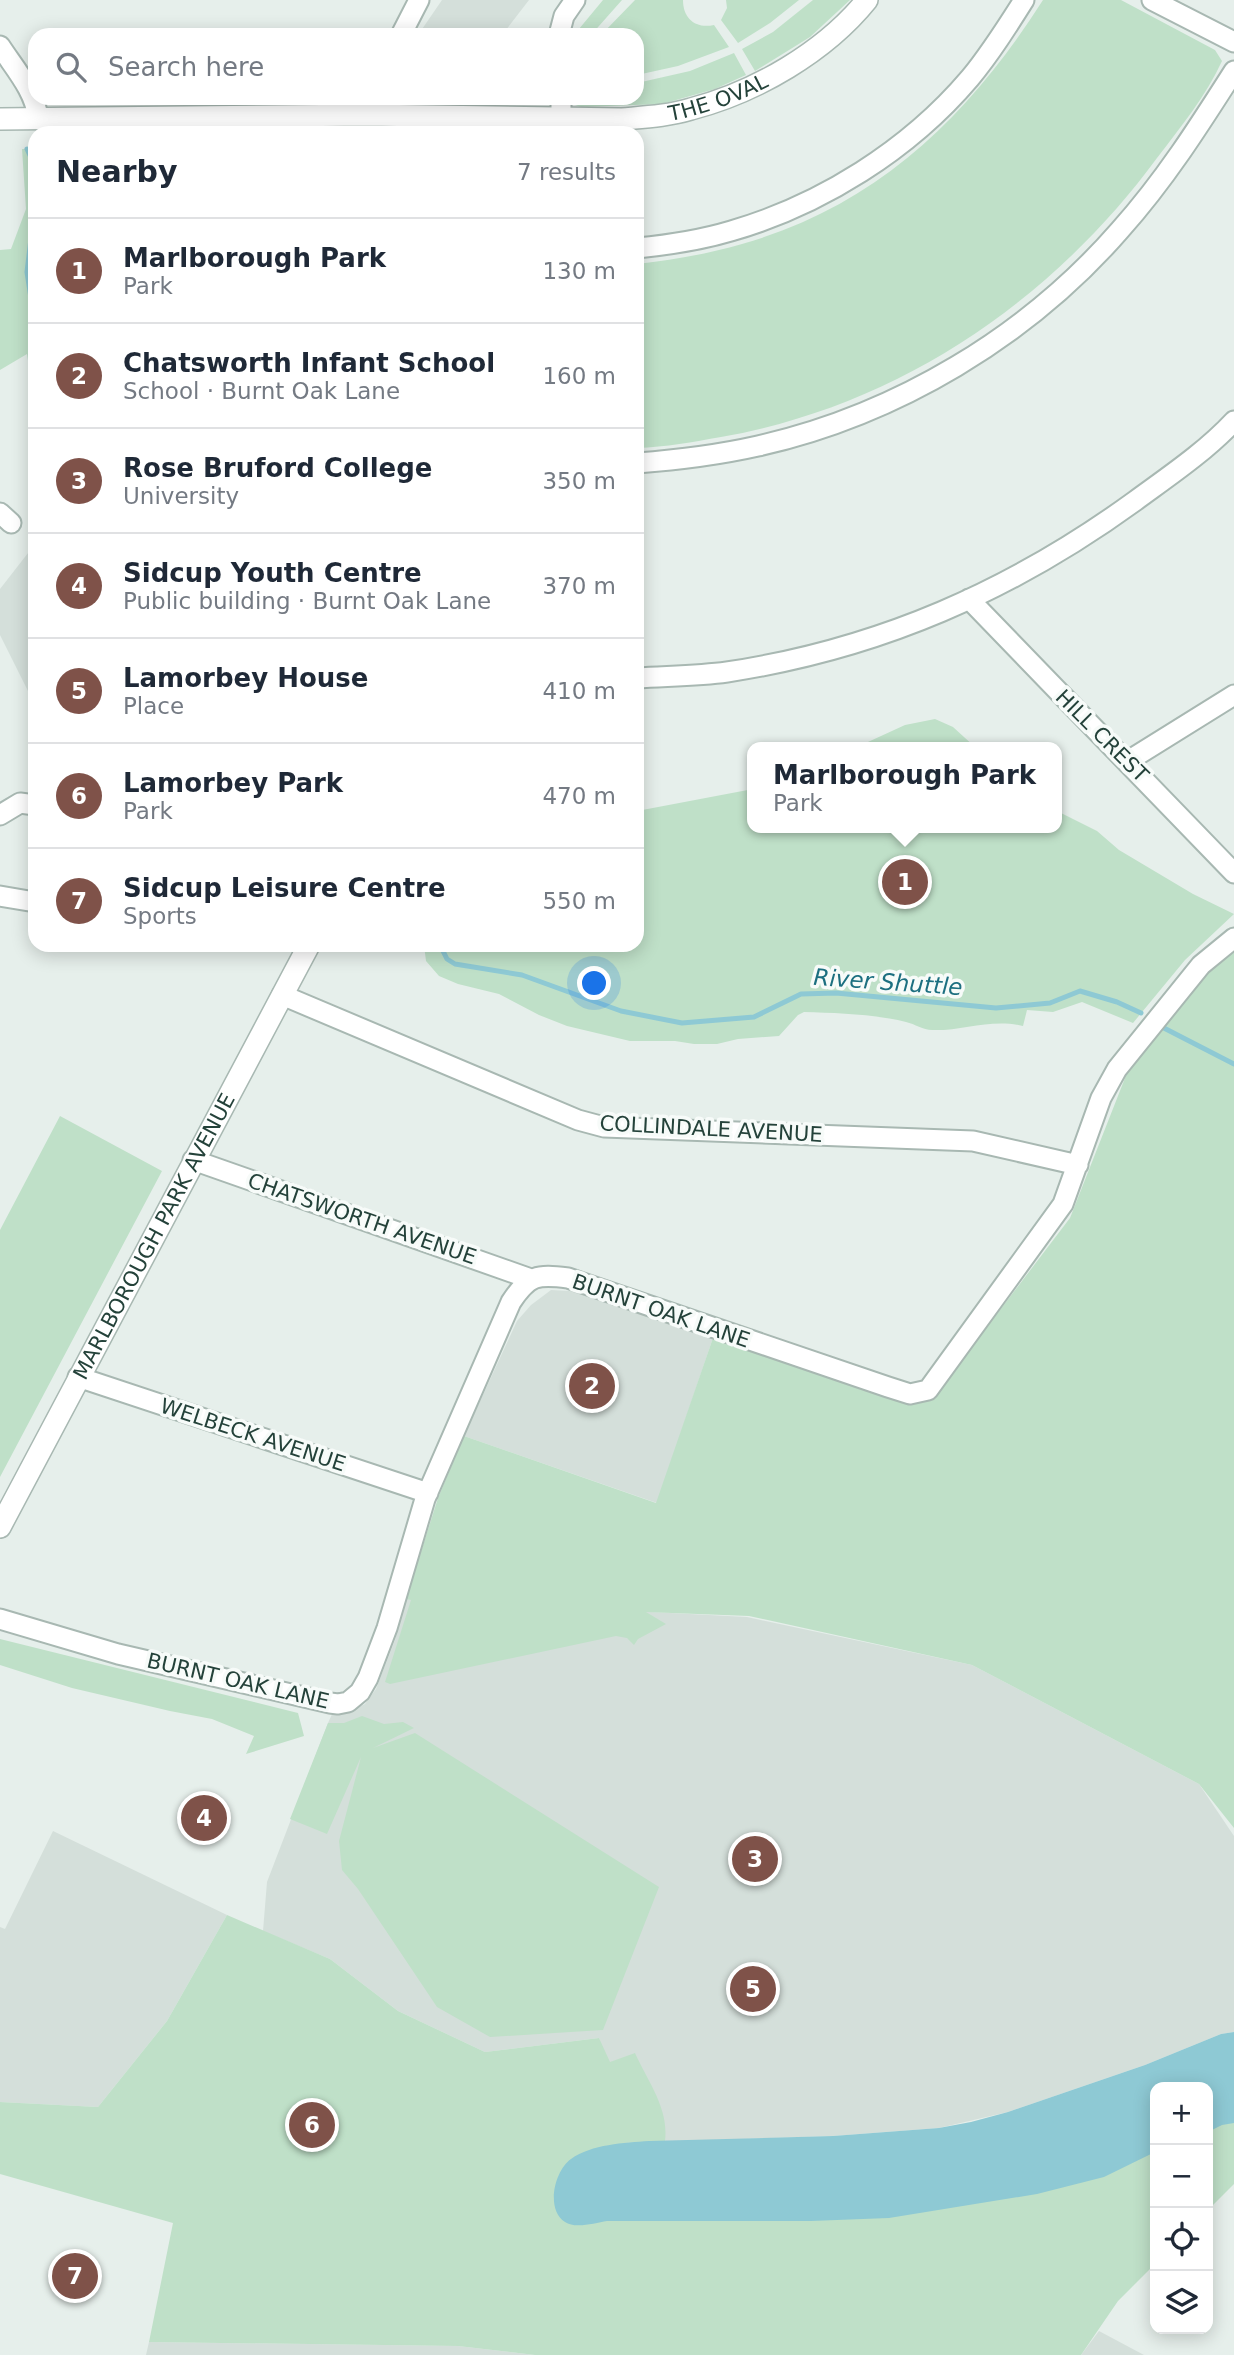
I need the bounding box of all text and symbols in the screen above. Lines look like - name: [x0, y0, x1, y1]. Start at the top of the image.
- search box: [28, 28, 644, 105]
- icon: search: [52, 48, 90, 86]
- text: Search here: [108, 52, 264, 82]
- street label: THE OVAL: [665, 69, 772, 126]
- text: Nearby: [56, 154, 178, 189]
- text: 7 results: [517, 159, 616, 185]
- text: Marlborough Park: [123, 243, 386, 273]
- text: 1: [71, 258, 87, 284]
- text: 130 m: [542, 258, 616, 284]
- text: Park: [123, 273, 173, 299]
- text: Chatsworth Infant School: [123, 348, 495, 378]
- text: 2: [71, 363, 87, 389]
- text: 160 m: [542, 363, 616, 389]
- text: School · Burnt Oak Lane: [123, 378, 400, 404]
- text: Rose Bruford College: [123, 453, 433, 483]
- text: 3: [71, 468, 87, 494]
- text: 350 m: [542, 468, 616, 494]
- text: University: [123, 483, 239, 509]
- text: Sidcup Youth Centre: [123, 558, 422, 588]
- text: 4: [71, 573, 87, 599]
- text: 370 m: [542, 573, 616, 599]
- text: Public building · Burnt Oak Lane: [123, 588, 491, 614]
- text: Lamorbey House: [123, 663, 368, 693]
- text: 5: [71, 678, 87, 704]
- text: 410 m: [542, 678, 616, 704]
- street label: HILL CREST: [1051, 685, 1153, 787]
- text: Place: [123, 693, 184, 719]
- popup: [747, 742, 1062, 833]
- text: Marlborough Park: [773, 760, 1036, 790]
- text: Lamorbey Park: [123, 768, 343, 798]
- text: 6: [71, 783, 87, 809]
- text: 470 m: [542, 783, 616, 809]
- text: Park: [773, 790, 823, 816]
- text: Park: [123, 798, 173, 824]
- pin: 1: [882, 856, 928, 908]
- text: Sidcup Leisure Centre: [123, 873, 446, 903]
- text: 7: [71, 888, 87, 914]
- text: 550 m: [542, 888, 616, 914]
- text: Sports: [123, 903, 197, 929]
- water label: River Shuttle: [813, 964, 963, 1000]
- your location: [577, 966, 611, 1000]
- street label: MARLBOROUGH PARK AVENUE: [69, 1089, 240, 1384]
- street label: COLLINDALE AVENUE: [599, 1111, 823, 1147]
- street label: CHATSWORTH AVENUE: [245, 1169, 479, 1269]
- street label: BURNT OAK LANE: [569, 1269, 753, 1353]
- pin: 2: [569, 1360, 615, 1412]
- street label: WELBECK AVENUE: [157, 1394, 349, 1476]
- street label: BURNT OAK LANE: [145, 1648, 331, 1714]
- pin: 4: [181, 1792, 227, 1844]
- pin: 3: [732, 1833, 778, 1885]
- pin: 5: [730, 1963, 776, 2015]
- map controls: [1150, 2082, 1213, 2334]
- button: +: [1150, 2082, 1213, 2145]
- pin: 6: [289, 2099, 335, 2151]
- button: −: [1150, 2145, 1213, 2208]
- button: locate: [1150, 2208, 1213, 2271]
- pin: 7: [52, 2250, 98, 2302]
- button: layers: [1150, 2271, 1213, 2334]

